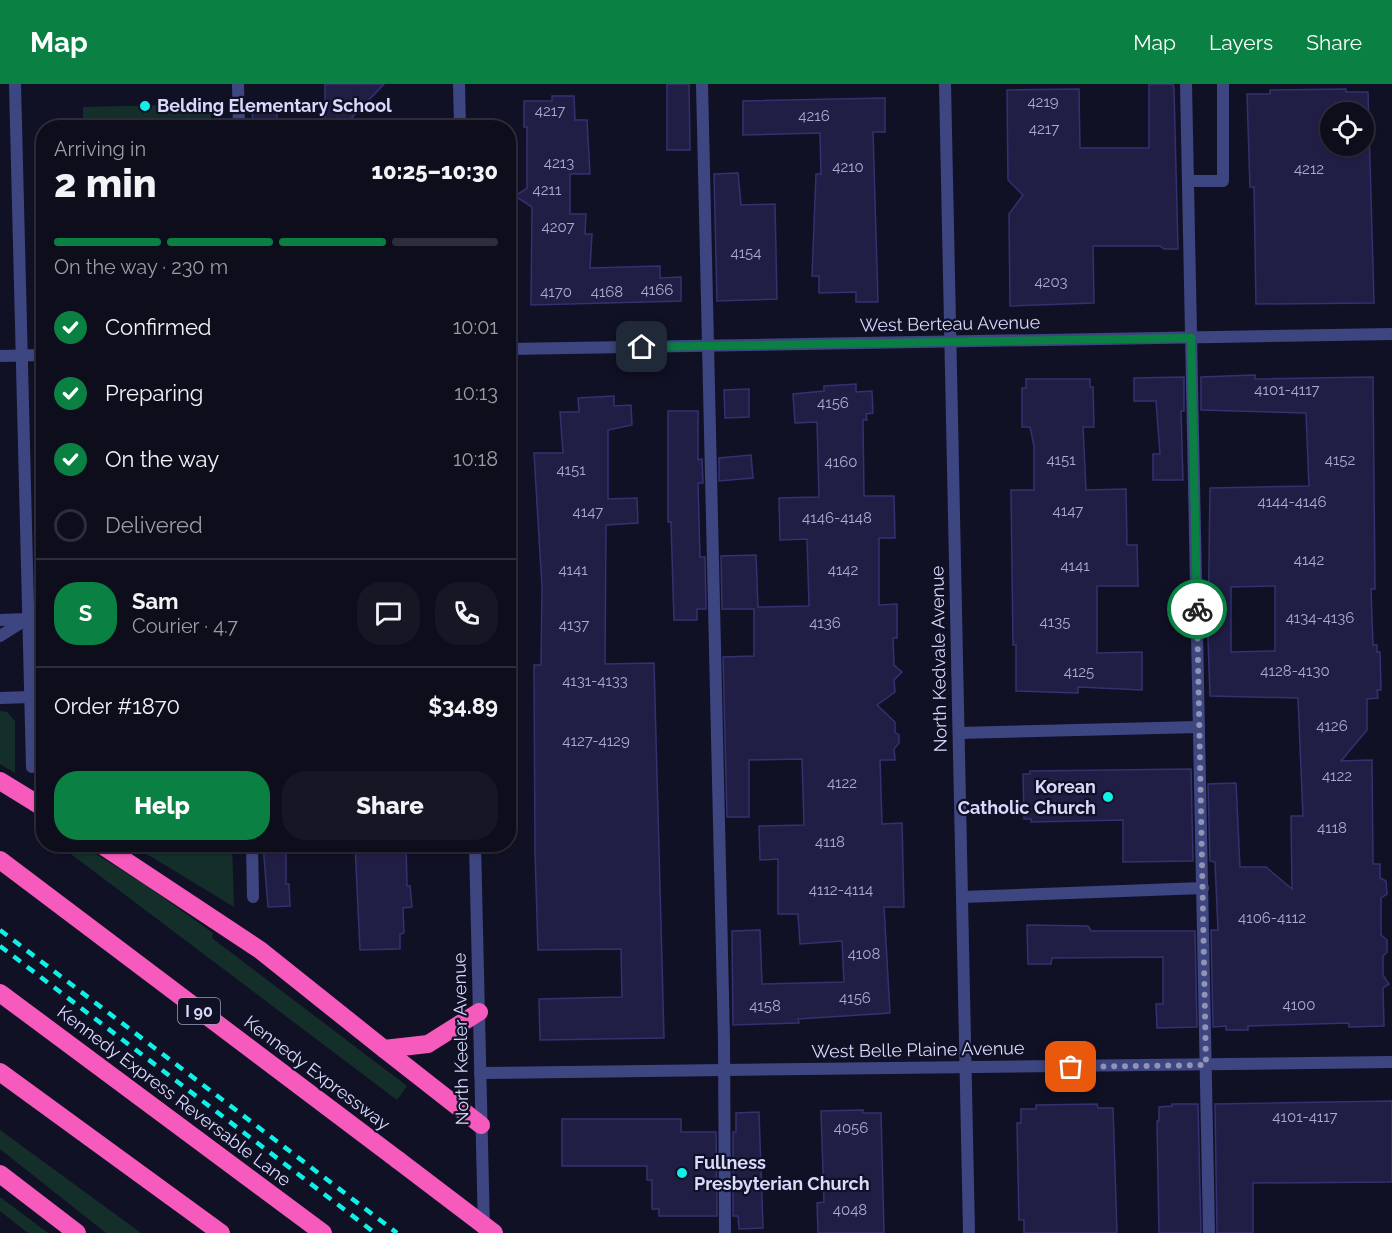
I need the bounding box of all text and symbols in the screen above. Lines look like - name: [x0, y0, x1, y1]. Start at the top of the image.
- text: Map: [30, 26, 88, 59]
- text: Map: [1133, 30, 1176, 55]
- text: Layers: [1209, 30, 1273, 55]
- text: Share: [1306, 30, 1362, 55]
- house number: 4219: [1027, 93, 1059, 111]
- place label: Belding Elementary School: [157, 95, 392, 116]
- marker: Belding Elementary School: [138, 99, 152, 113]
- house number: 4217: [535, 102, 565, 120]
- map controls: [1320, 102, 1374, 156]
- button: locate: [1320, 102, 1374, 156]
- house number: 4216: [798, 107, 830, 125]
- house number: 4217: [1029, 120, 1059, 138]
- text: Arriving in: [54, 137, 146, 161]
- house number: 4213: [544, 154, 574, 172]
- text: 10:25–10:30: [372, 158, 498, 184]
- house number: 4210: [832, 158, 864, 176]
- text: 2 min: [54, 160, 157, 206]
- house number: 4212: [1294, 160, 1324, 178]
- house number: 4211: [533, 181, 562, 199]
- house number: 4207: [541, 218, 575, 236]
- house number: 4154: [731, 244, 761, 262]
- text: On the way · 230 m: [54, 255, 228, 279]
- house number: 4203: [1034, 273, 1068, 291]
- house number: 4166: [641, 281, 673, 299]
- house number: 4170: [540, 283, 572, 301]
- house number: 4168: [591, 283, 623, 301]
- icon: check: [54, 311, 87, 344]
- street label: West Berteau Avenue: [860, 311, 1041, 336]
- text: Confirmed: [105, 314, 212, 340]
- text: 10:01: [453, 315, 498, 339]
- pin: [616, 321, 667, 372]
- icon: home: [625, 330, 658, 363]
- icon: check: [54, 377, 87, 410]
- text: Preparing: [105, 380, 203, 406]
- text: 10:13: [454, 381, 498, 405]
- house number: 4101-4117: [1254, 381, 1320, 399]
- house number: 4156: [817, 394, 849, 412]
- icon: check: [54, 443, 87, 476]
- text: On the way: [105, 446, 219, 472]
- text: 10:18: [453, 447, 498, 471]
- house number: 4151: [1046, 451, 1076, 469]
- house number: 4152: [1325, 451, 1355, 469]
- house number: 4160: [825, 453, 857, 471]
- house number: 4151: [556, 461, 586, 479]
- house number: 4144-4146: [1257, 493, 1327, 511]
- house number: 4147: [1053, 502, 1083, 520]
- house number: 4147: [573, 503, 603, 521]
- house number: 4146-4148: [802, 509, 872, 527]
- text: Delivered: [105, 512, 203, 538]
- house number: 4142: [1294, 551, 1324, 569]
- house number: 4141: [1060, 557, 1090, 575]
- house number: 4141: [558, 561, 588, 579]
- house number: 4142: [828, 561, 858, 579]
- street label: North Kedvale Avenue: [926, 565, 951, 752]
- courier: [1167, 579, 1227, 639]
- button: chat: [357, 582, 420, 645]
- button: phone: [435, 582, 498, 645]
- text: Sam: [132, 588, 179, 614]
- icon: bike: [1181, 593, 1214, 626]
- text: S: [79, 600, 92, 626]
- house number: 4134-4136: [1286, 609, 1354, 627]
- house number: 4135: [1040, 613, 1070, 631]
- text: Courier · 4.7: [132, 614, 238, 638]
- house number: 4136: [809, 614, 841, 632]
- house number: 4137: [559, 616, 589, 634]
- house number: 4128-4130: [1260, 662, 1330, 680]
- house number: 4125: [1064, 663, 1094, 681]
- house number: 4131-4133: [562, 672, 628, 690]
- text: Order #1870: [54, 693, 180, 719]
- text: $34.89: [428, 693, 498, 719]
- house number: 4126: [1316, 717, 1348, 735]
- house number: 4127-4129: [562, 732, 630, 750]
- house number: 4122: [1322, 767, 1352, 785]
- button: Help: [54, 771, 270, 840]
- button: Share: [282, 771, 498, 840]
- house number: 4122: [827, 774, 857, 792]
- place label: Korean Catholic Church: [958, 776, 1096, 818]
- marker: Korean Catholic Church: [1101, 790, 1115, 804]
- house number: 4118: [1317, 819, 1347, 837]
- house number: 4118: [815, 833, 845, 851]
- house number: 4112-4114: [809, 881, 873, 899]
- house number: 4106-4112: [1238, 909, 1306, 927]
- house number: 4108: [848, 945, 880, 963]
- street label: North Keeler Avenue: [448, 952, 473, 1125]
- house number: 4156: [839, 989, 871, 1007]
- house number: 4100: [1283, 996, 1315, 1014]
- house number: 4158: [749, 997, 781, 1015]
- road number: I 90: [178, 998, 220, 1024]
- street label: Kennedy Express Reversable Lane: [53, 1001, 296, 1191]
- street label: Kennedy Expressway: [240, 1011, 394, 1134]
- street label: West Belle Plaine Avenue: [811, 1037, 1025, 1062]
- pin: [1045, 1041, 1096, 1092]
- icon: bag: [1054, 1050, 1087, 1083]
- house number: 4101-4117: [1272, 1108, 1338, 1126]
- house number: 4056: [834, 1119, 868, 1137]
- place label: Fullness Presbyterian Church: [694, 1152, 870, 1194]
- marker: Fullness Presbyterian Church: [675, 1166, 689, 1180]
- house number: 4048: [833, 1201, 867, 1219]

